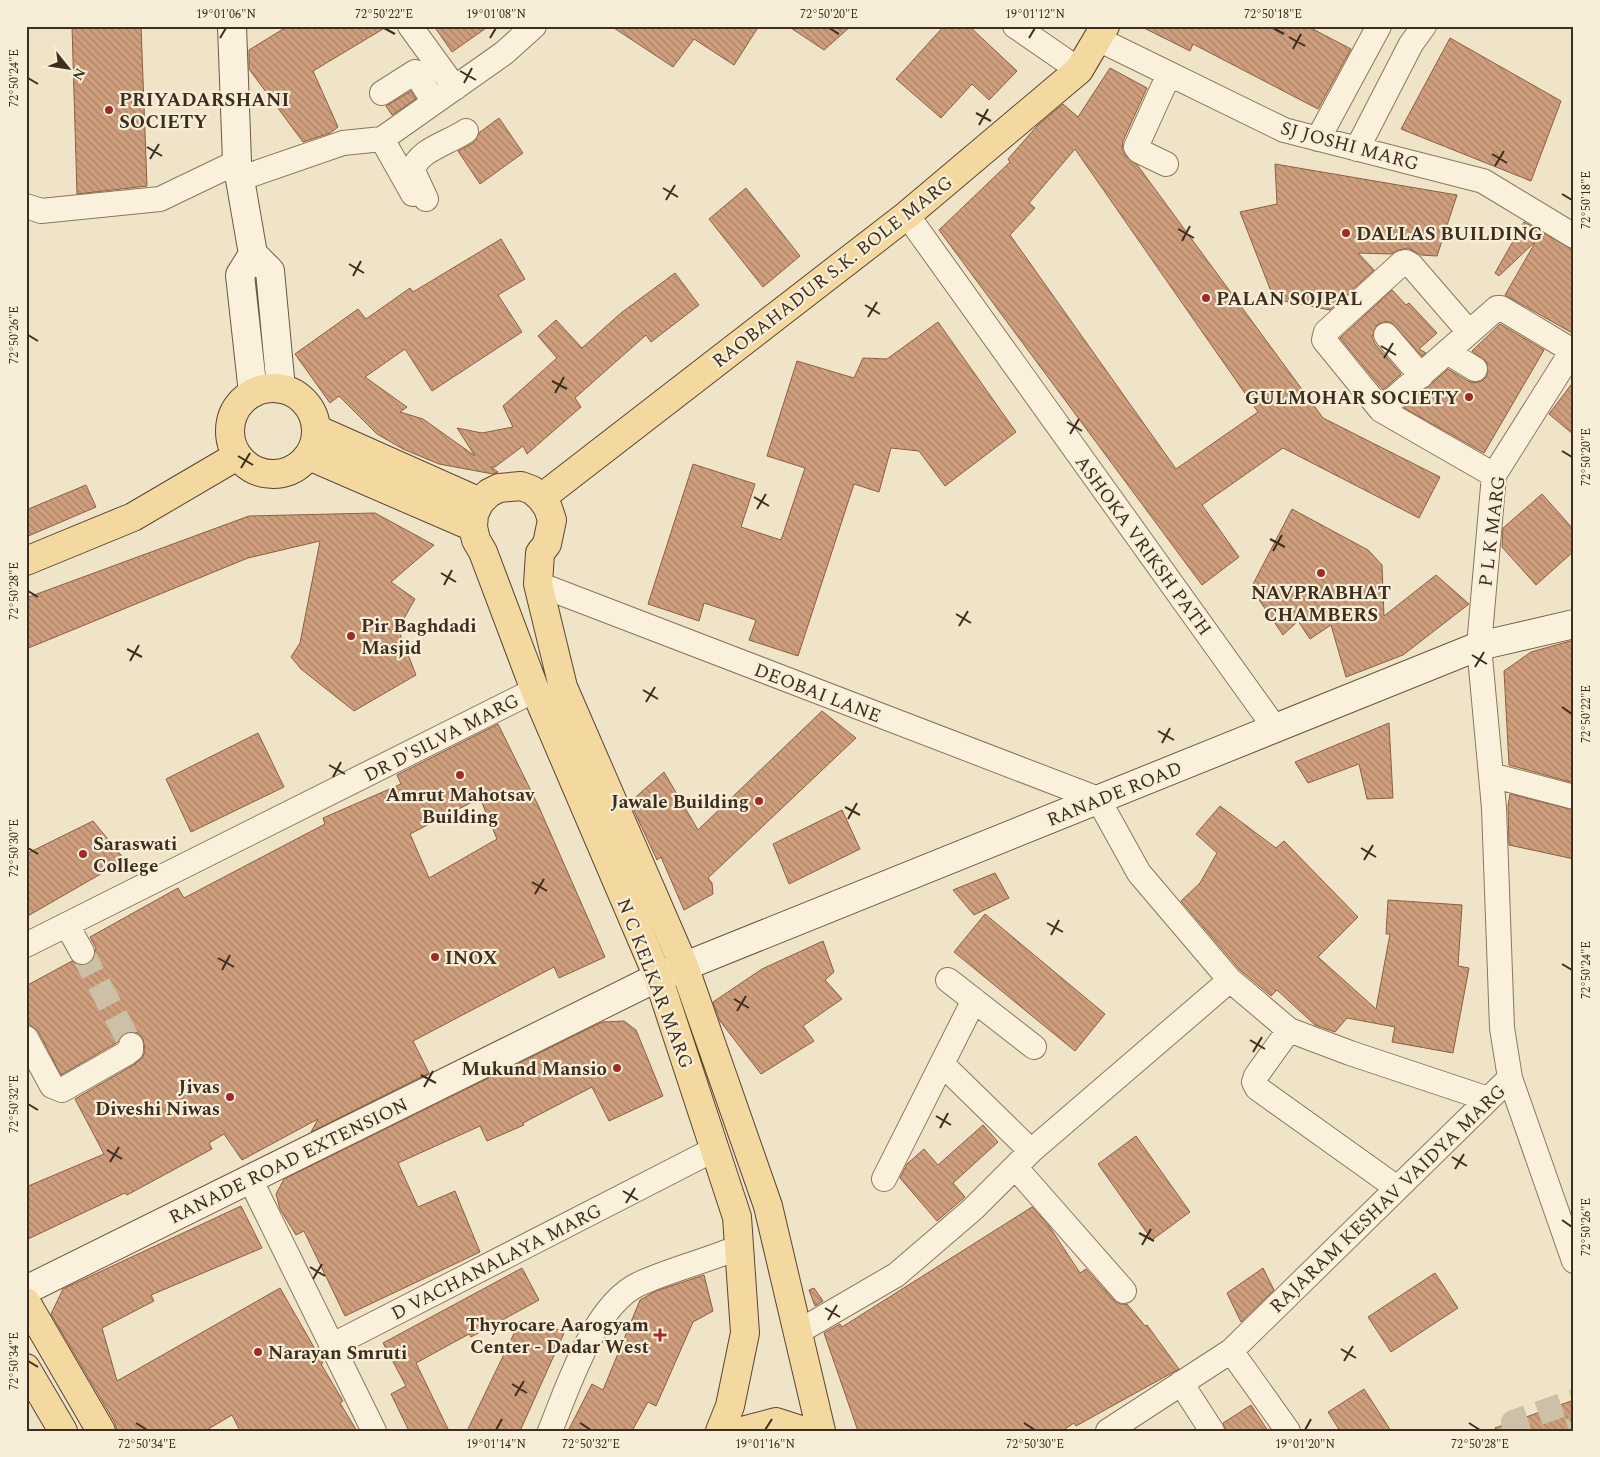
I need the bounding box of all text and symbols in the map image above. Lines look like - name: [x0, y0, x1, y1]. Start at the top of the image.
- text: 19°01'06"N: [196, 5, 256, 24]
- text: 72°50'22"E: [355, 5, 413, 24]
- text: 19°01'08"N: [466, 5, 526, 24]
- text: 72°50'20"E: [800, 5, 858, 24]
- text: 19°01'12"N: [1005, 5, 1065, 24]
- text: 72°50'18"E: [1244, 5, 1302, 24]
- north arrow: [42, 42, 92, 92]
- text: 72°50'24"E: [5, 49, 24, 107]
- text: N: [67, 64, 91, 84]
- place label: PRIYADARSHANI SOCIETY: [119, 86, 289, 137]
- marker: PRIYADARSHANI SOCIETY: [103, 104, 115, 116]
- street label: SJ JOSHI MARG: [1277, 114, 1422, 179]
- street label: RAOBAHADUR S.K. BOLE MARG: [706, 169, 960, 376]
- text: 72°50'18"E: [1577, 171, 1596, 229]
- place label: DALLAS BUILDING: [1356, 220, 1543, 249]
- marker: DALLAS BUILDING: [1340, 227, 1352, 239]
- place label: PALAN SOJPAL: [1216, 285, 1362, 314]
- marker: PALAN SOJPAL: [1200, 292, 1212, 304]
- text: 72°50'26"E: [5, 306, 24, 364]
- place label: GULMOHAR SOCIETY: [1245, 384, 1459, 413]
- marker: GULMOHAR SOCIETY: [1463, 391, 1475, 403]
- text: 72°50'20"E: [1577, 428, 1596, 486]
- street label: ASHOKA VRIKSH PATH: [1067, 449, 1218, 642]
- street label: P L K MARG: [1471, 474, 1514, 588]
- text: 72°50'28"E: [5, 562, 24, 620]
- marker: NAVPRABHAT CHAMBERS: [1315, 567, 1327, 579]
- place label: NAVPRABHAT CHAMBERS: [1251, 579, 1391, 630]
- place label: Pir Baghdadi Masjid: [361, 612, 477, 663]
- marker: Pir Baghdadi Masjid: [345, 630, 357, 642]
- street label: DEOBAI LANE: [750, 656, 885, 731]
- text: 72°50'22"E: [1577, 685, 1596, 743]
- street label: DR D'SILVA MARG: [359, 687, 524, 790]
- street label: RANADE ROAD: [1042, 754, 1187, 835]
- marker: Amrut Mahotsav Building: [454, 769, 466, 781]
- place label: Amrut Mahotsav Building: [386, 781, 535, 832]
- place label: Jawale Building: [611, 788, 749, 817]
- marker: Jawale Building: [753, 795, 765, 807]
- text: 72°50'30"E: [5, 819, 24, 877]
- place label: Saraswati College: [93, 830, 177, 881]
- marker: Saraswati College: [77, 848, 89, 860]
- street label: N C KELKAR MARG: [609, 894, 701, 1073]
- text: 72°50'24"E: [1577, 941, 1596, 999]
- place label: INOX: [445, 944, 498, 973]
- marker: INOX: [429, 951, 441, 963]
- place label: Mukund Mansio: [461, 1055, 607, 1084]
- marker: Mukund Mansio: [611, 1062, 623, 1074]
- place label: Jivas Diveshi Niwas: [95, 1073, 220, 1124]
- text: 72°50'32"E: [5, 1075, 24, 1133]
- street label: RAJARAM KESHAV VAIDYA MARG: [1263, 1078, 1513, 1320]
- street label: RANADE ROAD EXTENSION: [164, 1091, 413, 1232]
- marker: Jivas Diveshi Niwas: [224, 1091, 236, 1103]
- street label: D VACHANALAYA MARG: [386, 1197, 607, 1328]
- text: 72°50'26"E: [1577, 1198, 1596, 1256]
- place label: Thyrocare Aarogyam Center - Dadar West: [466, 1311, 649, 1362]
- marker: Thyrocare Aarogyam Center - Dadar West: [653, 1328, 667, 1342]
- text: 72°50'34"E: [5, 1332, 24, 1390]
- place label: Narayan Smruti: [268, 1339, 407, 1368]
- marker: Narayan Smruti: [252, 1346, 264, 1358]
- text: 72°50'34"E: [118, 1435, 176, 1454]
- text: 19°01'14"N: [466, 1435, 526, 1454]
- text: 72°50'32"E: [562, 1435, 620, 1454]
- text: 19°01'16"N: [735, 1435, 795, 1454]
- text: 72°50'30"E: [1006, 1435, 1064, 1454]
- text: 19°01'20"N: [1275, 1435, 1335, 1454]
- text: 72°50'28"E: [1451, 1435, 1509, 1454]

